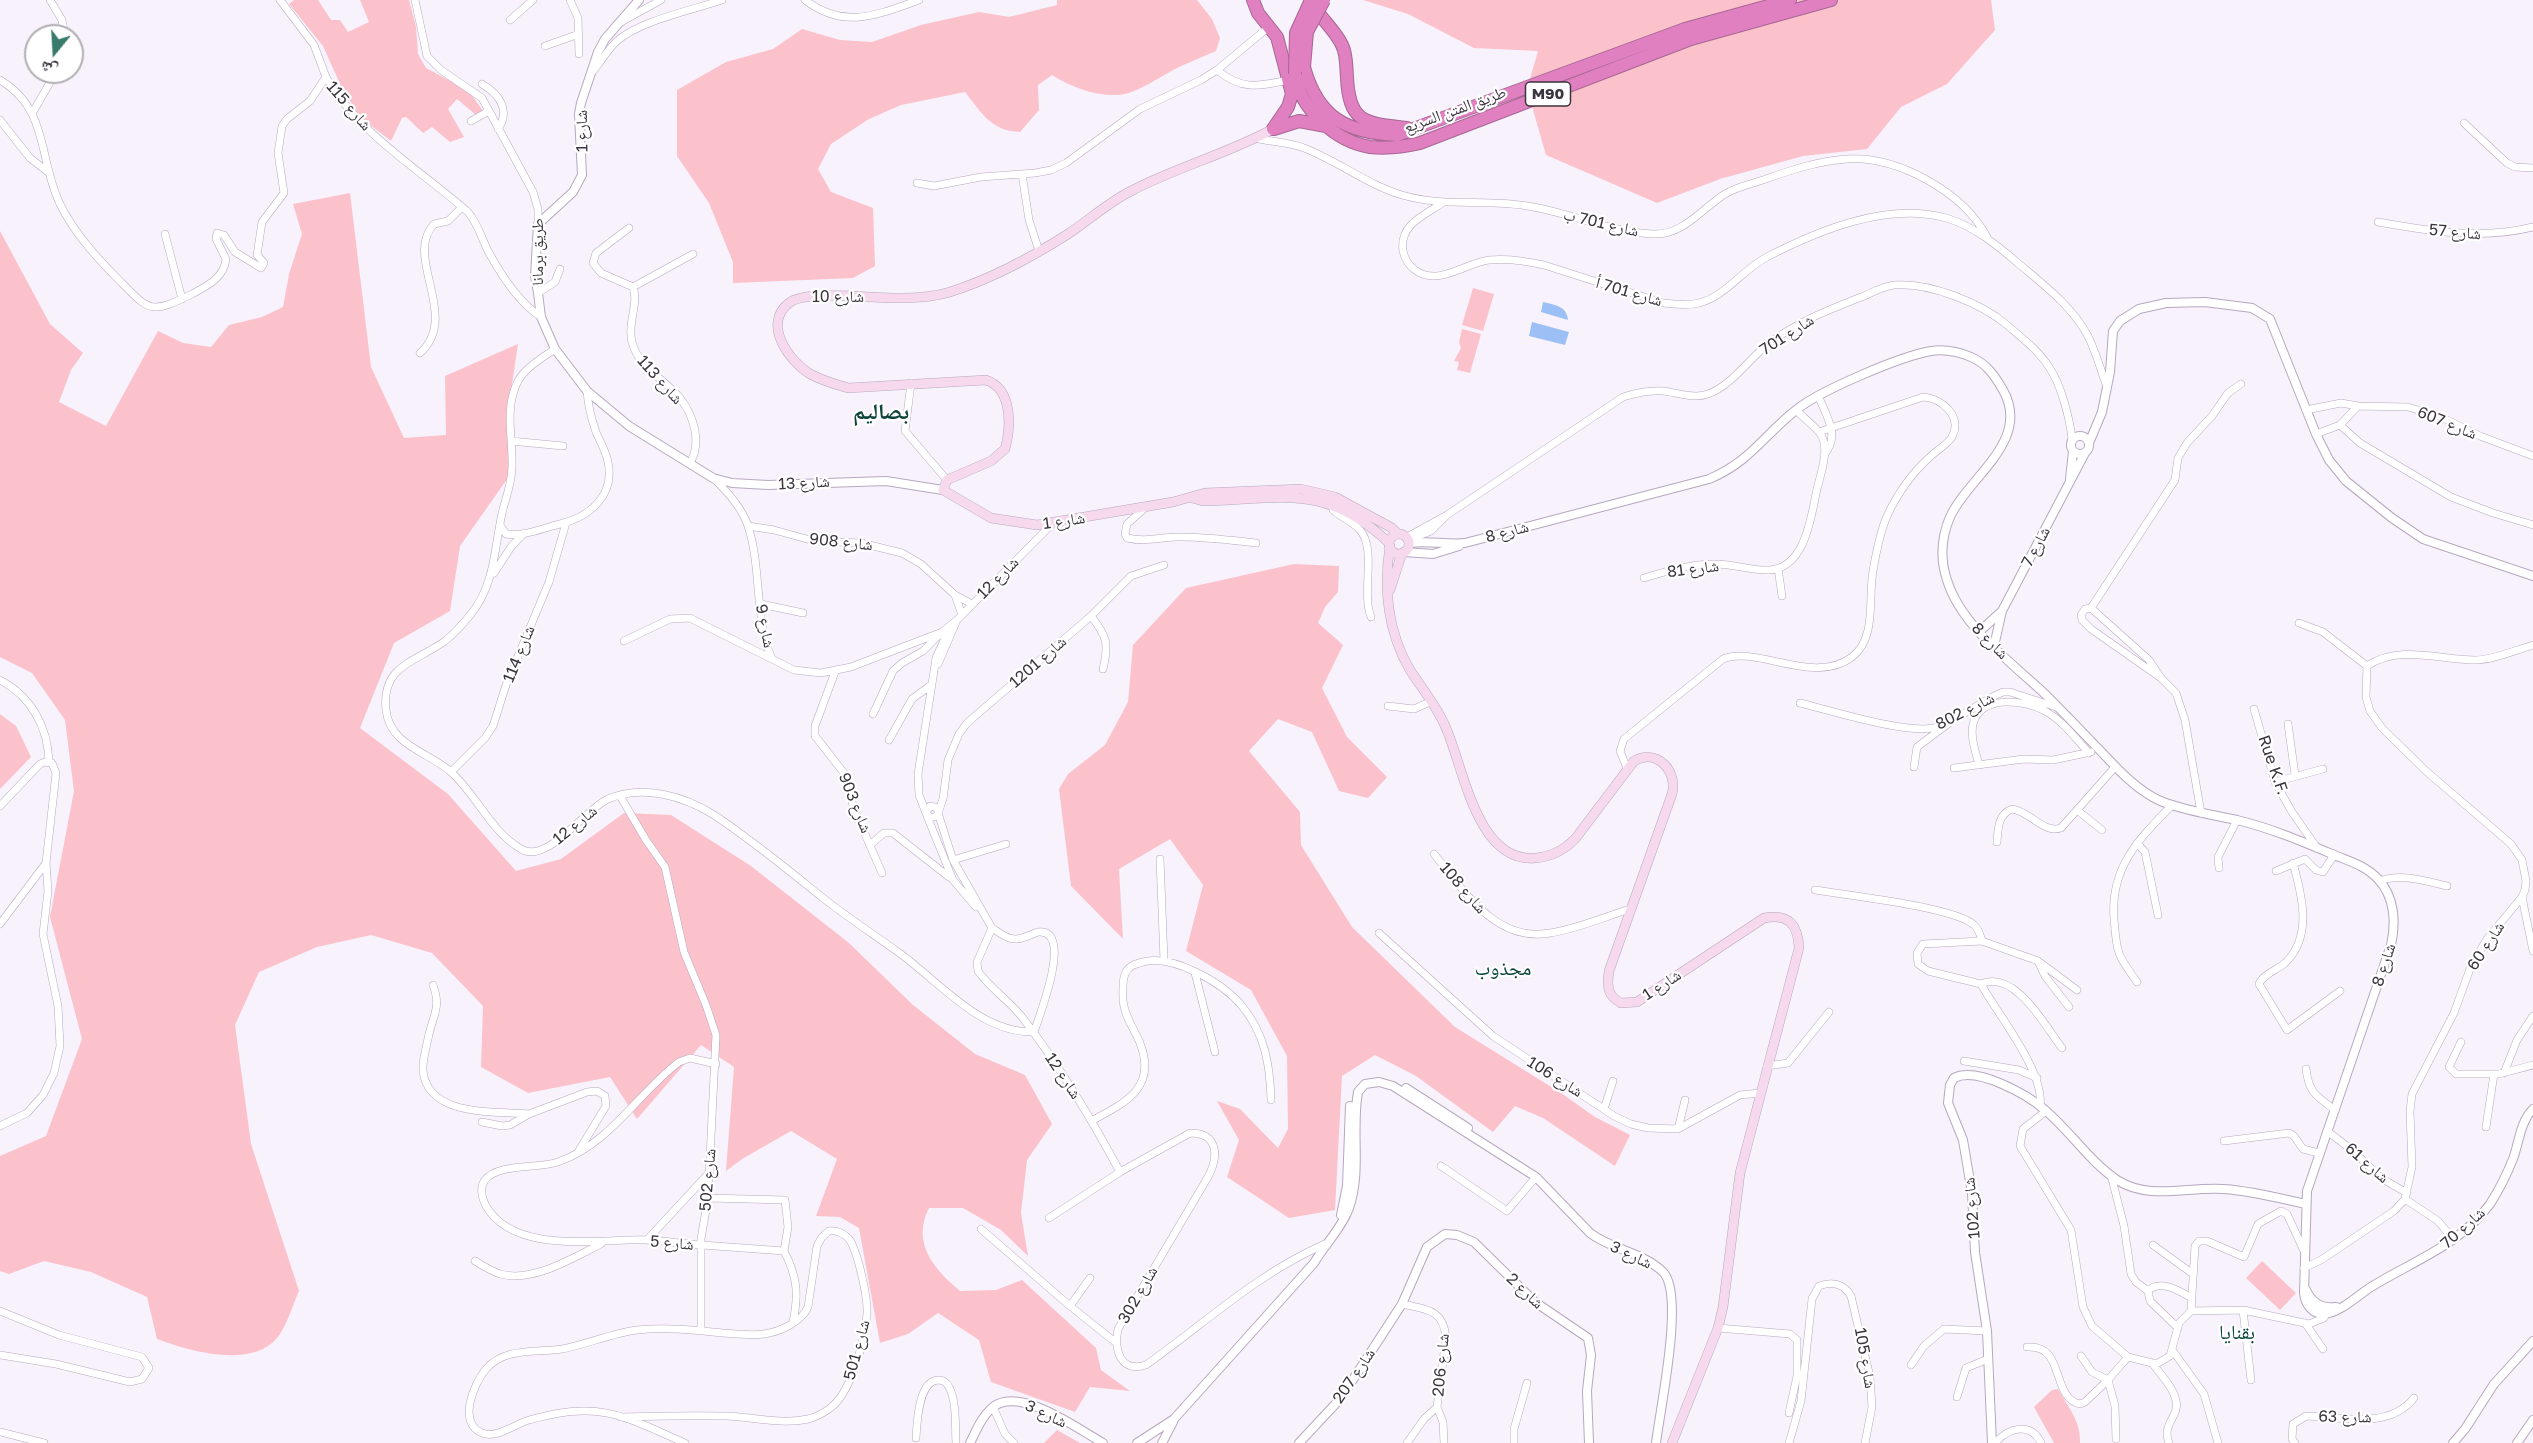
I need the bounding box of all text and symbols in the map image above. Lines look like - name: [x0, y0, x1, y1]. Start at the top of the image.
- north arrow: [24, 24, 84, 84]
- text: ش: [38, 57, 60, 81]
- street label: شارع 115: [322, 77, 376, 135]
- road number: M90: [1526, 82, 1570, 106]
- street label: طريق المتن السريع: [1401, 83, 1509, 137]
- street label: شارع 1: [572, 110, 592, 152]
- street label: شارع 701 ب: [1561, 205, 1641, 241]
- street label: طريق برمانا: [528, 218, 548, 286]
- street label: شارع 57: [2428, 220, 2482, 244]
- street label: شارع 701 أ: [1593, 273, 1665, 311]
- street label: شارع 10: [812, 287, 864, 307]
- street label: شارع 701: [1756, 310, 1818, 360]
- street label: شارع 113: [633, 352, 687, 408]
- district label: بصاليم: [853, 399, 909, 425]
- street label: شارع 607: [2414, 402, 2480, 444]
- street label: شارع 13: [778, 472, 830, 494]
- street label: شارع 1: [1042, 509, 1086, 533]
- street label: شارع 8: [1483, 517, 1531, 547]
- street label: شارع 7: [2017, 524, 2055, 570]
- street label: شارع 908: [808, 529, 874, 555]
- street label: شارع 12: [973, 553, 1023, 603]
- street label: شارع 81: [1666, 556, 1720, 582]
- street label: شارع 9: [751, 603, 779, 649]
- street label: شارع 8: [1968, 619, 2012, 663]
- street label: شارع 114: [499, 623, 539, 685]
- street label: شارع 1201: [1006, 632, 1070, 692]
- street label: شارع 802: [1932, 688, 1998, 734]
- street label: Rue K.F.: [2254, 733, 2292, 797]
- street label: شارع 903: [834, 770, 876, 836]
- street label: شارع 12: [549, 801, 601, 849]
- street label: شارع 108: [1435, 858, 1491, 918]
- street label: شارع 60: [2463, 918, 2509, 974]
- street label: شارع 8: [2368, 941, 2400, 989]
- district label: مجذوب: [1475, 957, 1531, 981]
- street label: شارع 1: [1639, 965, 1685, 1005]
- street label: شارع 12: [1041, 1049, 1085, 1103]
- street label: شارع 106: [1524, 1052, 1586, 1102]
- street label: شارع 61: [2341, 1139, 2393, 1187]
- street label: شارع 502: [696, 1148, 720, 1212]
- street label: شارع 102: [1960, 1177, 1984, 1239]
- street label: شارع 70: [2437, 1203, 2489, 1253]
- street label: شارع 5: [649, 1232, 695, 1254]
- street label: شارع 3: [1607, 1237, 1655, 1273]
- street label: شارع 302: [1114, 1263, 1162, 1327]
- street label: شارع 2: [1502, 1269, 1548, 1313]
- street label: شارع 501: [840, 1318, 874, 1382]
- district label: بقنايا: [2219, 1321, 2255, 1345]
- street label: شارع 105: [1850, 1326, 1880, 1390]
- street label: شارع 206: [1429, 1333, 1453, 1397]
- street label: شارع 207: [1329, 1345, 1379, 1407]
- street label: شارع 3: [1022, 1396, 1070, 1432]
- street label: شارع 63: [2318, 1407, 2372, 1427]

